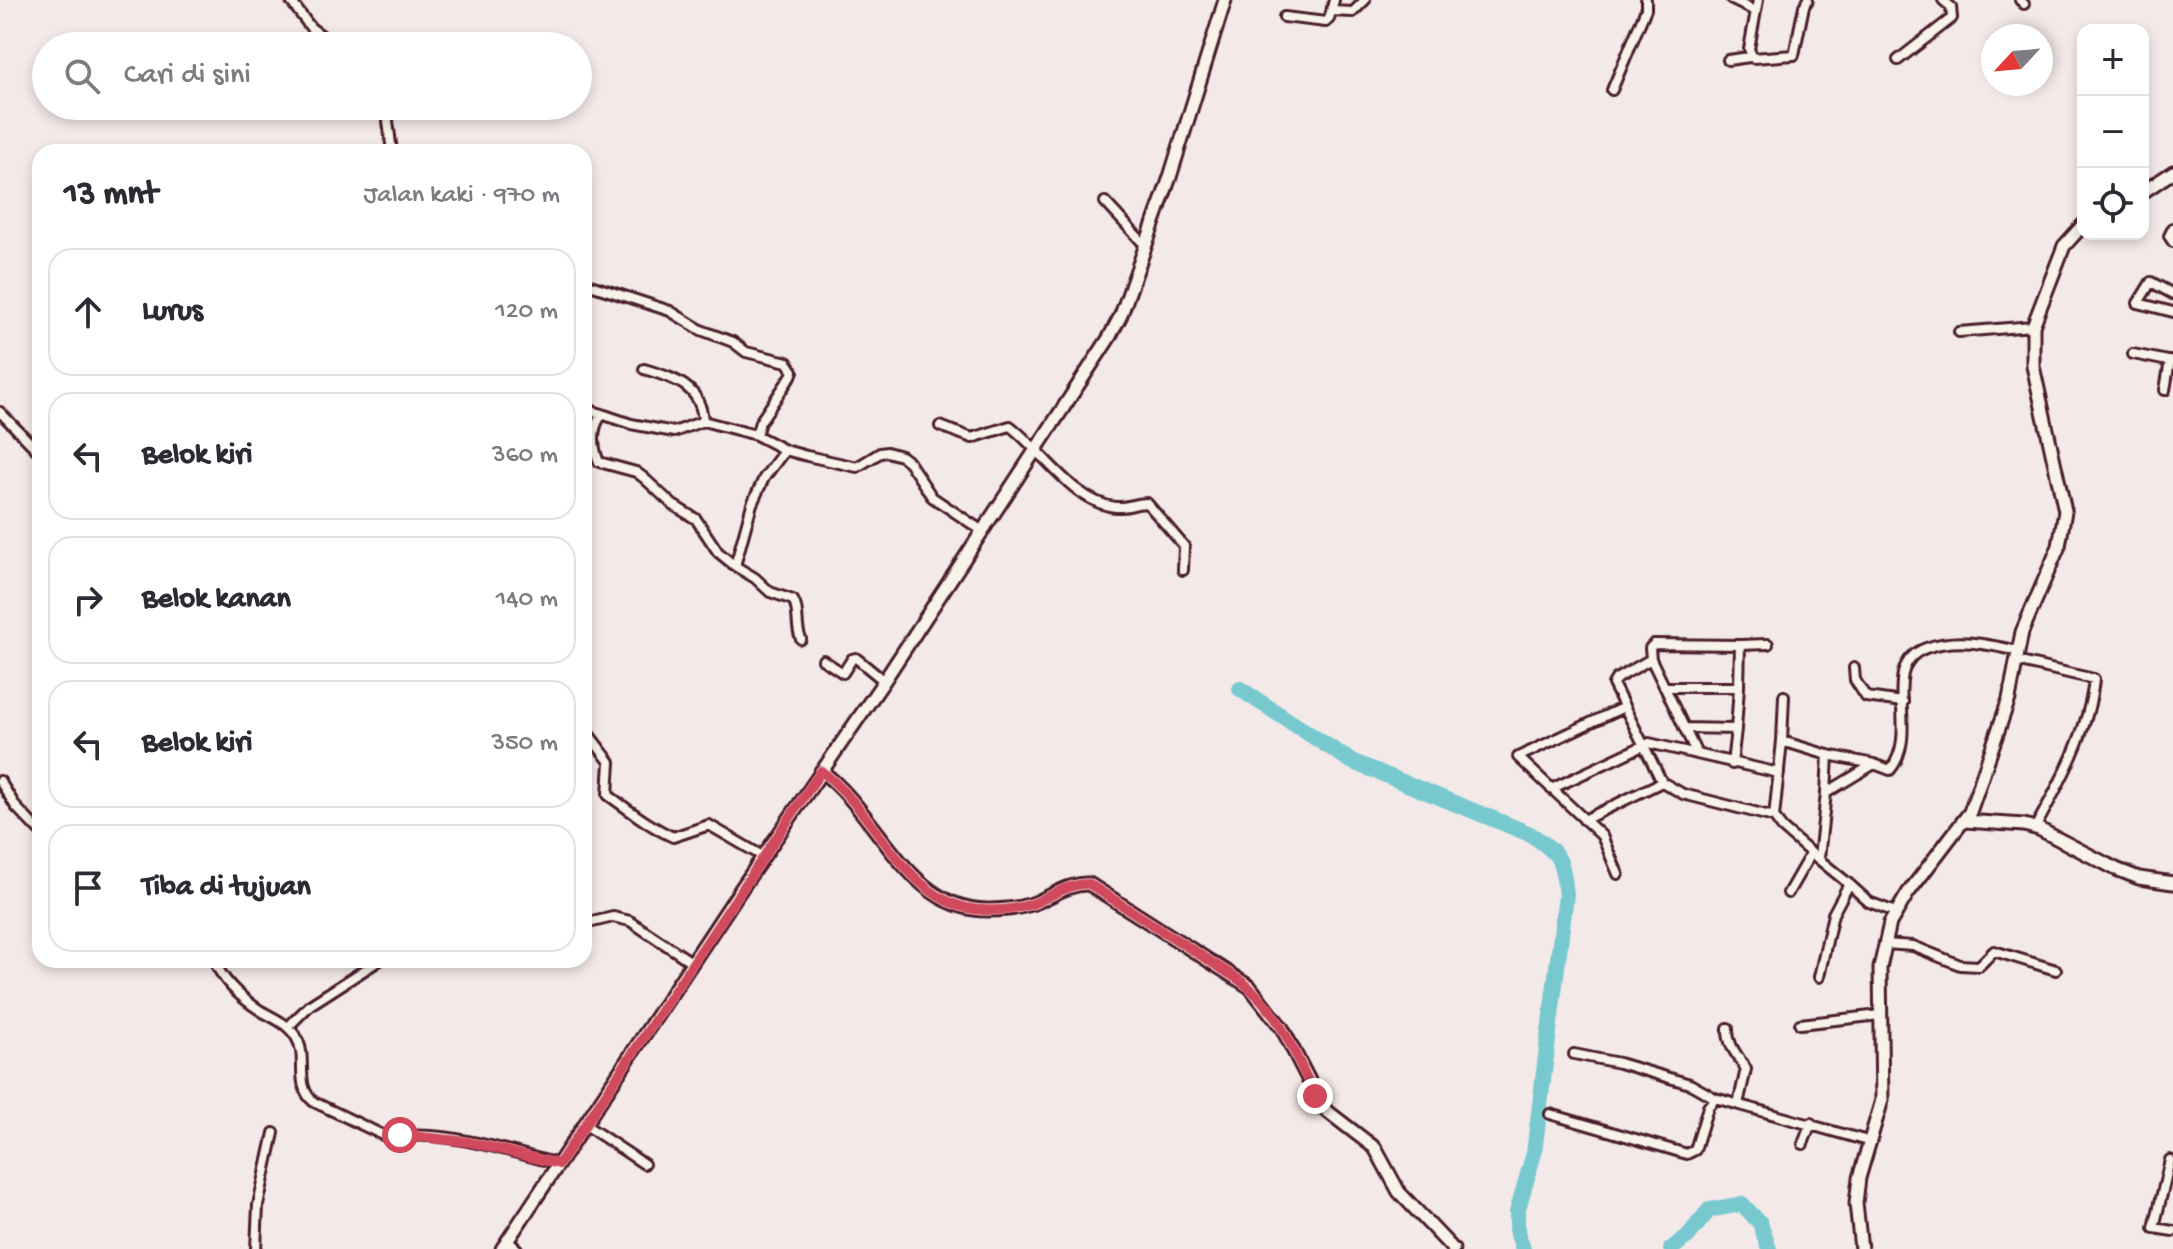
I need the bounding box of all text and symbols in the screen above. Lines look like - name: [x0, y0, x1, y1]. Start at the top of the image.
- north arrow: [1981, 24, 2053, 96]
- map controls: [2077, 24, 2149, 240]
- button: +: [2077, 24, 2149, 96]
- search box: [32, 32, 592, 120]
- icon: search: [60, 54, 104, 98]
- text: Cari di sini: [124, 59, 251, 94]
- button: −: [2077, 96, 2149, 168]
- button: locate: [2077, 168, 2149, 240]
- text: 13 mnt: [64, 176, 158, 216]
- text: Jalan kaki · 970 m: [363, 181, 560, 212]
- icon: ahead: [66, 290, 110, 334]
- text: Lurus: [142, 295, 203, 330]
- text: 120 m: [495, 297, 558, 328]
- icon: left: [66, 434, 110, 478]
- text: Belok kiri: [142, 439, 252, 474]
- text: 360 m: [492, 441, 558, 472]
- icon: right: [66, 578, 110, 622]
- text: Belok kanan: [142, 583, 291, 618]
- text: 140 m: [496, 585, 558, 616]
- icon: left: [66, 722, 110, 766]
- text: Belok kiri: [142, 727, 252, 762]
- text: 350 m: [491, 729, 558, 760]
- icon: arrive: [66, 866, 110, 910]
- text: Tiba di tujuan: [142, 871, 311, 906]
- route end: [1297, 1078, 1333, 1114]
- route start: [382, 1117, 418, 1153]

